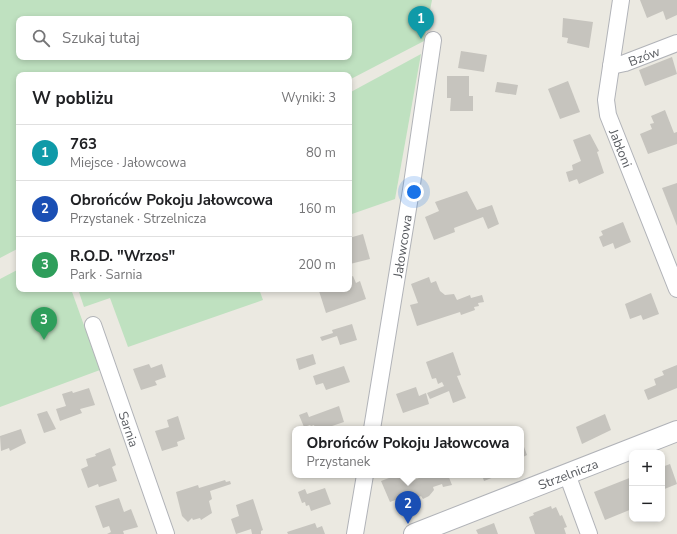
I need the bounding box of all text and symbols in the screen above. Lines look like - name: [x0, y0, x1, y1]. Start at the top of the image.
- pin: 1: [408, 6, 434, 39]
- search box: [16, 16, 352, 60]
- icon: search: [30, 27, 52, 49]
- text: Szukaj tutaj: [62, 28, 140, 48]
- street label: Bzów: [626, 43, 663, 71]
- text: W pobliżu: [32, 87, 113, 110]
- text: Wyniki: 3: [281, 89, 336, 107]
- street label: Jabłoni: [604, 125, 636, 170]
- text: 763: [70, 134, 97, 154]
- text: 1: [41, 144, 49, 162]
- text: 80 m: [306, 144, 336, 162]
- text: Miejsce · Jałowcowa: [70, 154, 186, 172]
- your location: [404, 182, 424, 202]
- text: Obrońców Pokoju Jałowcowa: [70, 190, 273, 210]
- text: 2: [41, 200, 49, 218]
- text: 160 m: [298, 200, 336, 218]
- text: Przystanek · Strzelnicza: [70, 210, 206, 228]
- street label: Jałowcowa: [389, 213, 417, 280]
- text: R.O.D. "Wrzos": [70, 246, 175, 266]
- text: 3: [41, 256, 49, 274]
- text: 200 m: [298, 256, 336, 274]
- text: Park · Sarnia: [70, 266, 142, 284]
- pin: 3: [31, 307, 57, 340]
- street label: Sarnia: [114, 409, 143, 450]
- popup: [292, 426, 524, 478]
- text: Obrońców Pokoju Jałowcowa: [306, 433, 510, 453]
- map controls: [629, 450, 665, 522]
- button: +: [629, 450, 665, 486]
- text: Przystanek: [306, 453, 370, 471]
- street label: Strzelnicza: [536, 455, 601, 495]
- button: −: [629, 486, 665, 522]
- pin: 2: [395, 491, 421, 524]

